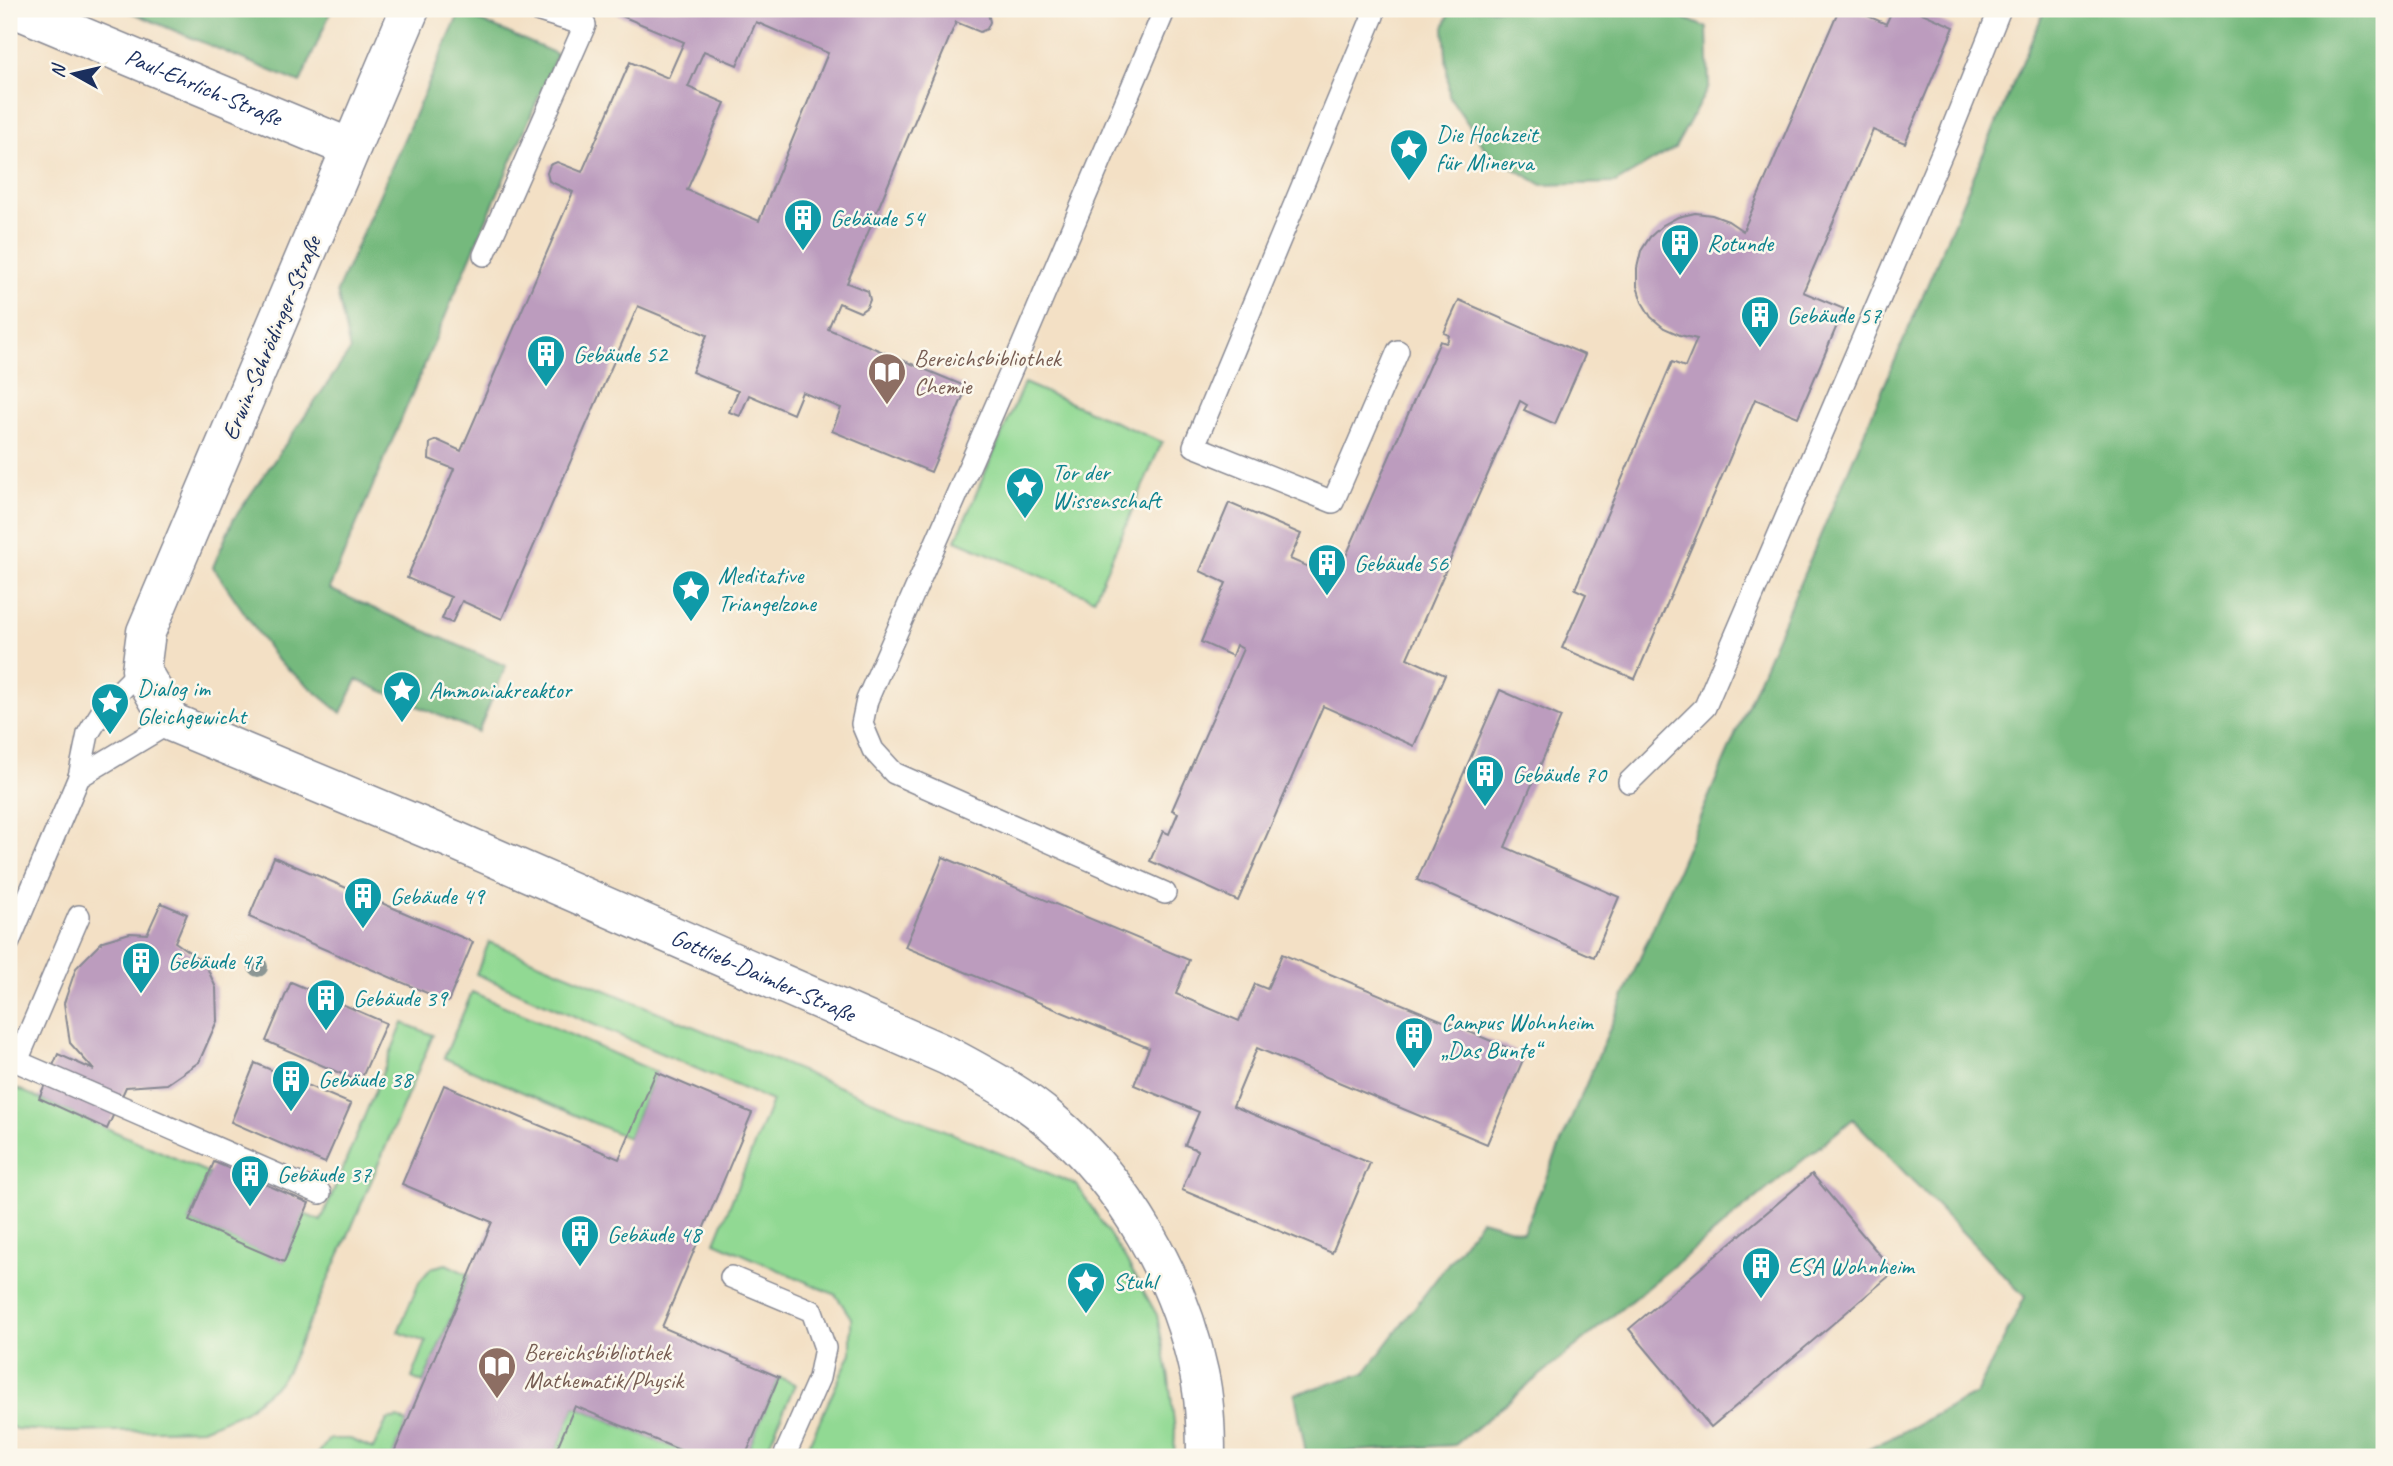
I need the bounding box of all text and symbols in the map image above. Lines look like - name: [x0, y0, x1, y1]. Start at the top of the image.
- north arrow: [38, 38, 108, 108]
- street label: Paul-Ehrlich-Straße: [121, 41, 288, 134]
- text: N: [45, 61, 71, 79]
- place label: Die Hochzeit für Minerva: [1436, 119, 1540, 177]
- place icon: Die Hochzeit für Minerva: [1388, 127, 1430, 182]
- building icon: Gebäude 54: [782, 197, 824, 252]
- place label: Gebäude 54: [830, 203, 926, 233]
- building icon: Rotunde: [1659, 222, 1701, 277]
- place label: Rotunde: [1707, 228, 1775, 258]
- street label: Erwin-Schrödinger-Straße: [214, 229, 328, 444]
- building icon: Gebäude 57: [1739, 294, 1781, 349]
- place label: Gebäude 57: [1787, 300, 1882, 330]
- building icon: Gebäude 52: [525, 333, 567, 388]
- place label: Gebäude 52: [573, 339, 669, 369]
- place label: Bereichsbibliothek Chemie: [914, 343, 1063, 401]
- library icon: Bereichsbibliothek Chemie: [866, 351, 908, 406]
- place label: Tor der Wissenschaft: [1052, 457, 1163, 515]
- place icon: Tor der Wissenschaft: [1004, 465, 1046, 520]
- building icon: Gebäude 56: [1306, 542, 1348, 597]
- place label: Gebäude 56: [1354, 548, 1449, 578]
- place label: Meditative Triangelzone: [718, 560, 818, 618]
- place icon: Meditative Triangelzone: [670, 568, 712, 623]
- place icon: Ammoniakreaktor: [381, 669, 423, 724]
- place label: Dialog im Gleichgewicht: [137, 673, 248, 731]
- place label: Ammoniakreaktor: [429, 675, 574, 705]
- place icon: Dialog im Gleichgewicht: [89, 681, 131, 736]
- building icon: Gebäude 70: [1464, 753, 1506, 808]
- place label: Gebäude 70: [1512, 759, 1608, 789]
- building icon: Gebäude 49: [342, 875, 384, 930]
- place label: Gebäude 49: [390, 881, 486, 911]
- street label: Gottlieb-Daimler-Straße: [666, 922, 862, 1029]
- building icon: Gebäude 47: [120, 940, 162, 995]
- place label: Gebäude 47: [168, 946, 263, 976]
- building icon: Gebäude 39: [305, 977, 347, 1032]
- place label: Gebäude 39: [353, 983, 449, 1013]
- place label: Campus Wohnheim „Das Bunte“: [1441, 1007, 1595, 1065]
- building icon: Campus Wohnheim „Das Bunte“: [1393, 1015, 1435, 1070]
- building icon: Gebäude 38: [270, 1058, 312, 1113]
- place label: Gebäude 38: [318, 1064, 414, 1094]
- building icon: Gebäude 37: [229, 1153, 271, 1208]
- place label: Gebäude 37: [277, 1159, 372, 1189]
- building icon: Gebäude 48: [559, 1213, 601, 1268]
- place label: Gebäude 48: [607, 1219, 703, 1249]
- building icon: ESA Wohnheim: [1740, 1245, 1782, 1300]
- place label: ESA Wohnheim: [1788, 1251, 1916, 1281]
- place icon: Stuhl: [1065, 1260, 1107, 1315]
- place label: Stuhl: [1113, 1266, 1161, 1296]
- place label: Bereichsbibliothek Mathematik/Physik: [524, 1337, 685, 1395]
- library icon: Bereichsbibliothek Mathematik/Physik: [476, 1345, 518, 1400]

